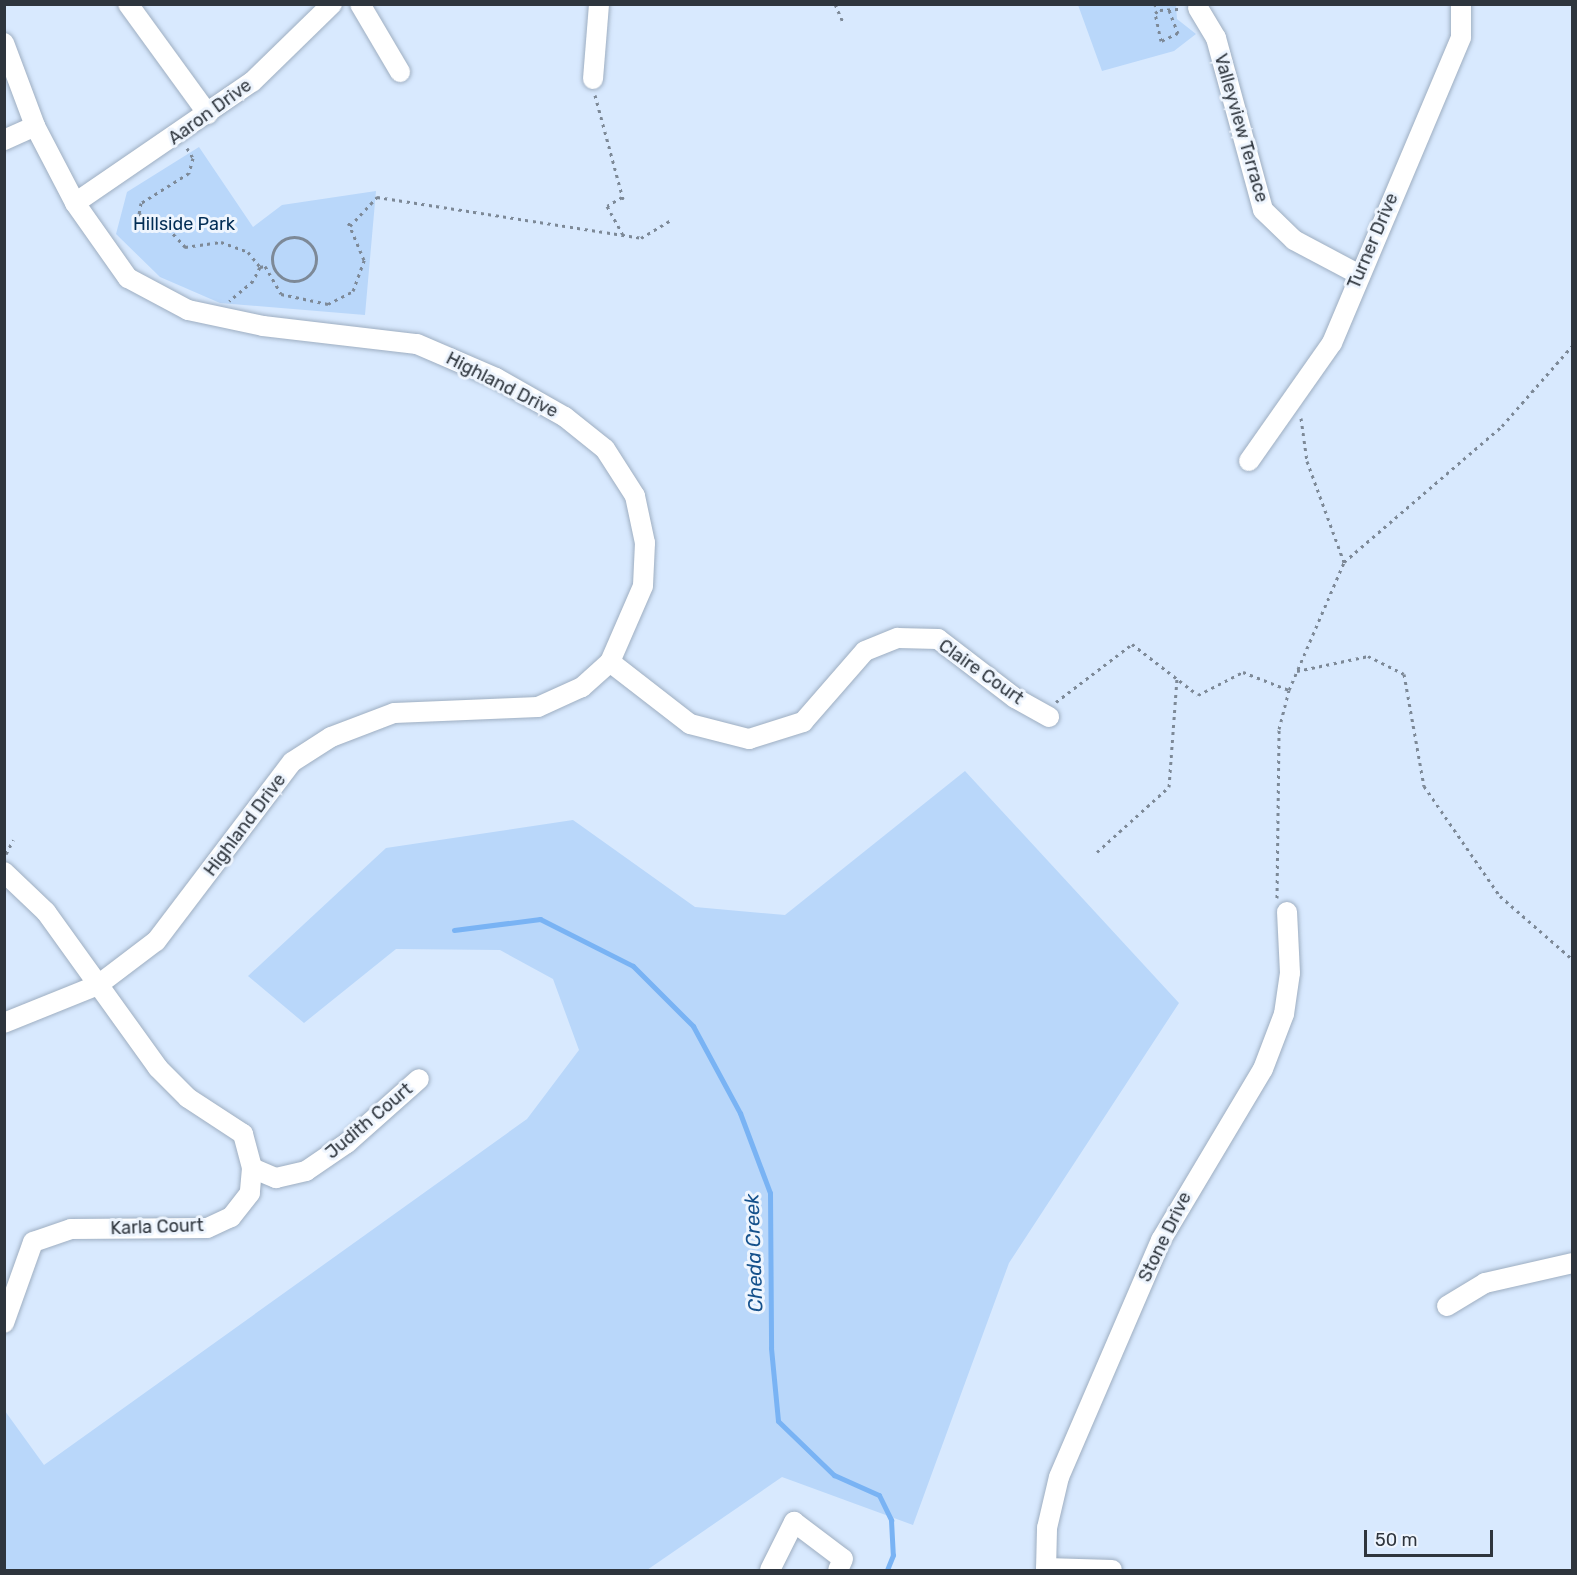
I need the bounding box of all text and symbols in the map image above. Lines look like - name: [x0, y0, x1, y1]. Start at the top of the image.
- street label: Valleyview Terrace: [1209, 51, 1273, 205]
- street label: Aaron Drive: [164, 75, 256, 149]
- street label: Turner Drive: [1343, 190, 1403, 292]
- park label: Hillside Park: [133, 213, 235, 235]
- street label: Highland Drive: [442, 348, 562, 422]
- street label: Claire Court: [934, 635, 1028, 709]
- street label: Highland Drive: [199, 770, 291, 880]
- street label: Judith Court: [321, 1078, 417, 1164]
- street label: Stone Drive: [1134, 1189, 1196, 1285]
- water label: Cheda Creek: [740, 1193, 768, 1313]
- street label: Karla Court: [110, 1215, 204, 1239]
- scale bar: [1367, 1518, 1496, 1556]
- text: 50 m: [1375, 1529, 1418, 1551]

